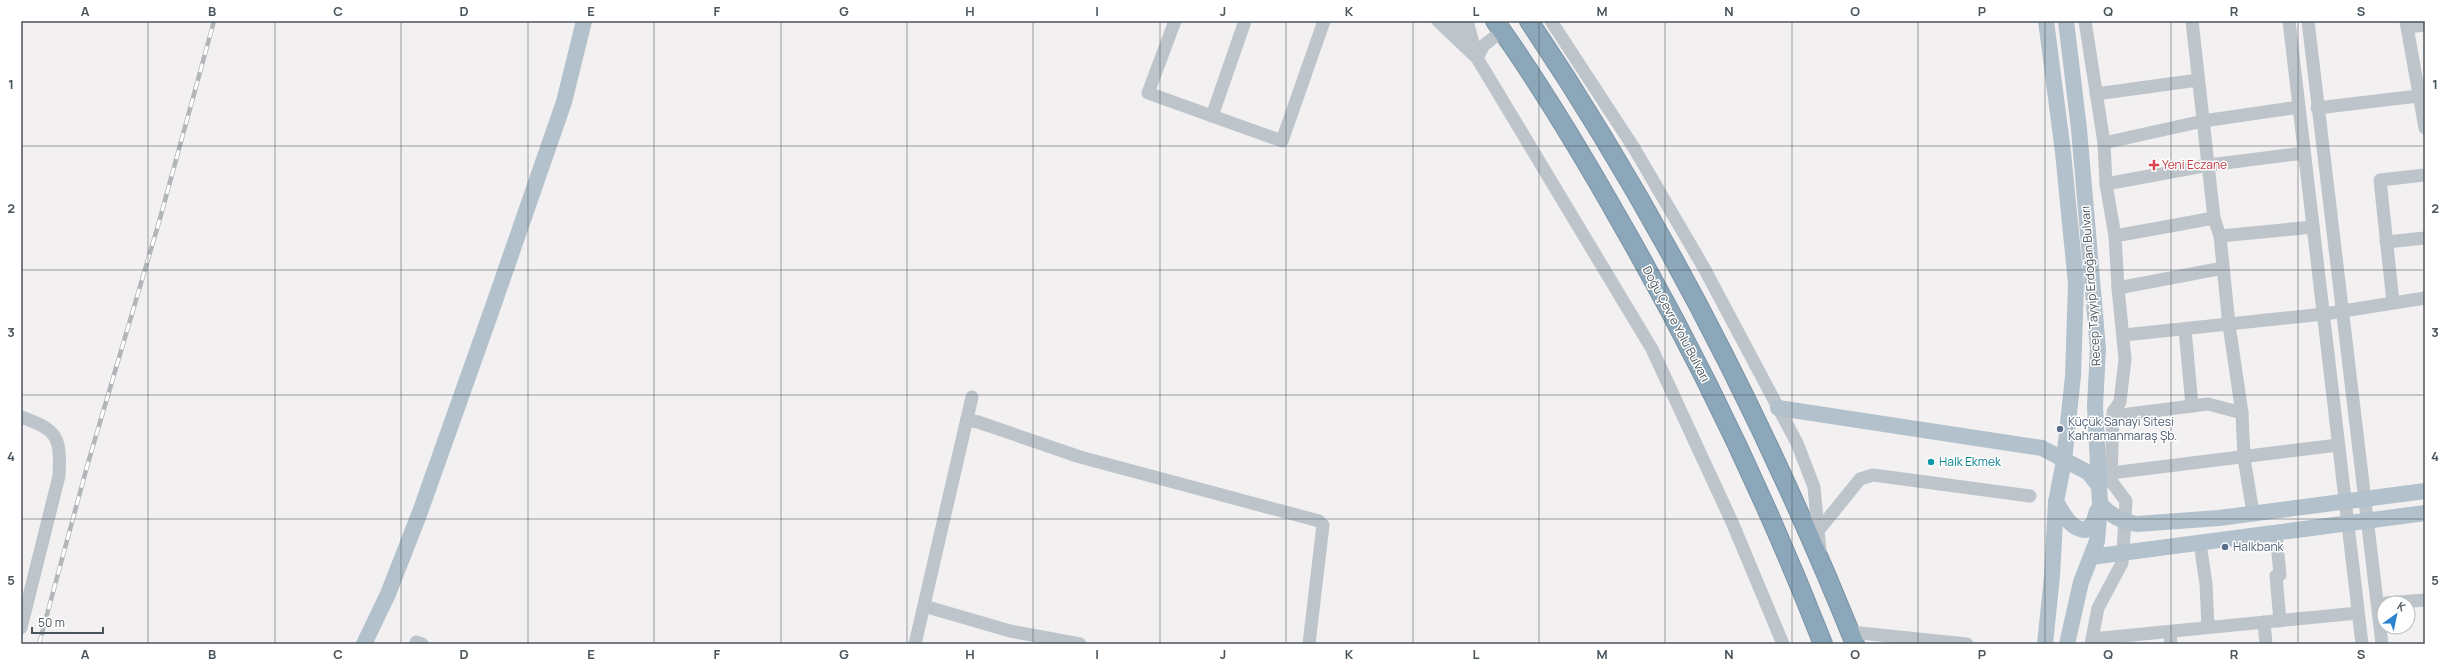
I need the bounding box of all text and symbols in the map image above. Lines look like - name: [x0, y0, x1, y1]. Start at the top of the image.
- text: A: [81, 2, 90, 20]
- text: B: [208, 2, 216, 20]
- text: C: [333, 2, 343, 20]
- text: D: [459, 2, 469, 20]
- text: E: [587, 2, 595, 20]
- text: F: [714, 2, 721, 20]
- text: G: [839, 2, 849, 20]
- text: H: [965, 2, 975, 20]
- text: I: [1095, 2, 1099, 20]
- text: J: [1220, 2, 1226, 20]
- text: K: [1345, 2, 1354, 20]
- text: L: [1473, 2, 1480, 20]
- text: M: [1596, 2, 1608, 20]
- text: N: [1724, 2, 1734, 20]
- text: O: [1850, 2, 1860, 20]
- text: P: [1978, 2, 1986, 20]
- text: Q: [2103, 2, 2113, 20]
- text: R: [2230, 2, 2239, 20]
- text: S: [2357, 2, 2366, 20]
- text: 1: [8, 75, 14, 93]
- text: 1: [2432, 75, 2438, 93]
- place label: Yeni Eczane: [2162, 156, 2227, 173]
- marker: Yeni Eczane: [2149, 160, 2159, 170]
- text: 2: [7, 199, 15, 217]
- text: 2: [2431, 199, 2439, 217]
- street label: Recep Tayyip Erdoğan Bulvarı: [2076, 205, 2105, 367]
- street label: Doğu Çevre Yolu Bulvarı: [1639, 263, 1714, 385]
- text: 3: [7, 323, 15, 341]
- text: 3: [2431, 323, 2439, 341]
- place label: Küçük Sanayi Sitesi Kahramanmaraş Şb.: [2068, 413, 2177, 444]
- marker: Küçük Sanayi Sitesi Kahramanmaraş Şb.: [2055, 424, 2065, 434]
- text: 4: [7, 447, 15, 465]
- text: 4: [2431, 447, 2439, 465]
- place label: Halk Ekmek: [1939, 453, 2002, 470]
- marker: Halk Ekmek: [1926, 457, 1936, 467]
- place label: Halkbank: [2233, 538, 2285, 555]
- marker: Halkbank: [2220, 542, 2230, 552]
- text: 5: [7, 571, 15, 589]
- text: 5: [2431, 571, 2439, 589]
- north arrow: [2376, 595, 2416, 635]
- text: K: [2395, 598, 2410, 615]
- scale bar: [32, 609, 103, 635]
- text: 50 m: [38, 614, 65, 631]
- text: A: [81, 645, 90, 663]
- text: B: [208, 645, 216, 663]
- text: C: [333, 645, 343, 663]
- text: D: [459, 645, 469, 663]
- text: E: [587, 645, 595, 663]
- text: F: [714, 645, 721, 663]
- text: G: [839, 645, 849, 663]
- text: H: [965, 645, 975, 663]
- text: I: [1095, 645, 1099, 663]
- text: J: [1220, 645, 1226, 663]
- text: K: [1345, 645, 1354, 663]
- text: L: [1473, 645, 1480, 663]
- text: M: [1596, 645, 1608, 663]
- text: N: [1724, 645, 1734, 663]
- text: O: [1850, 645, 1860, 663]
- text: P: [1978, 645, 1986, 663]
- text: Q: [2103, 645, 2113, 663]
- text: R: [2230, 645, 2239, 663]
- text: S: [2357, 645, 2366, 663]

